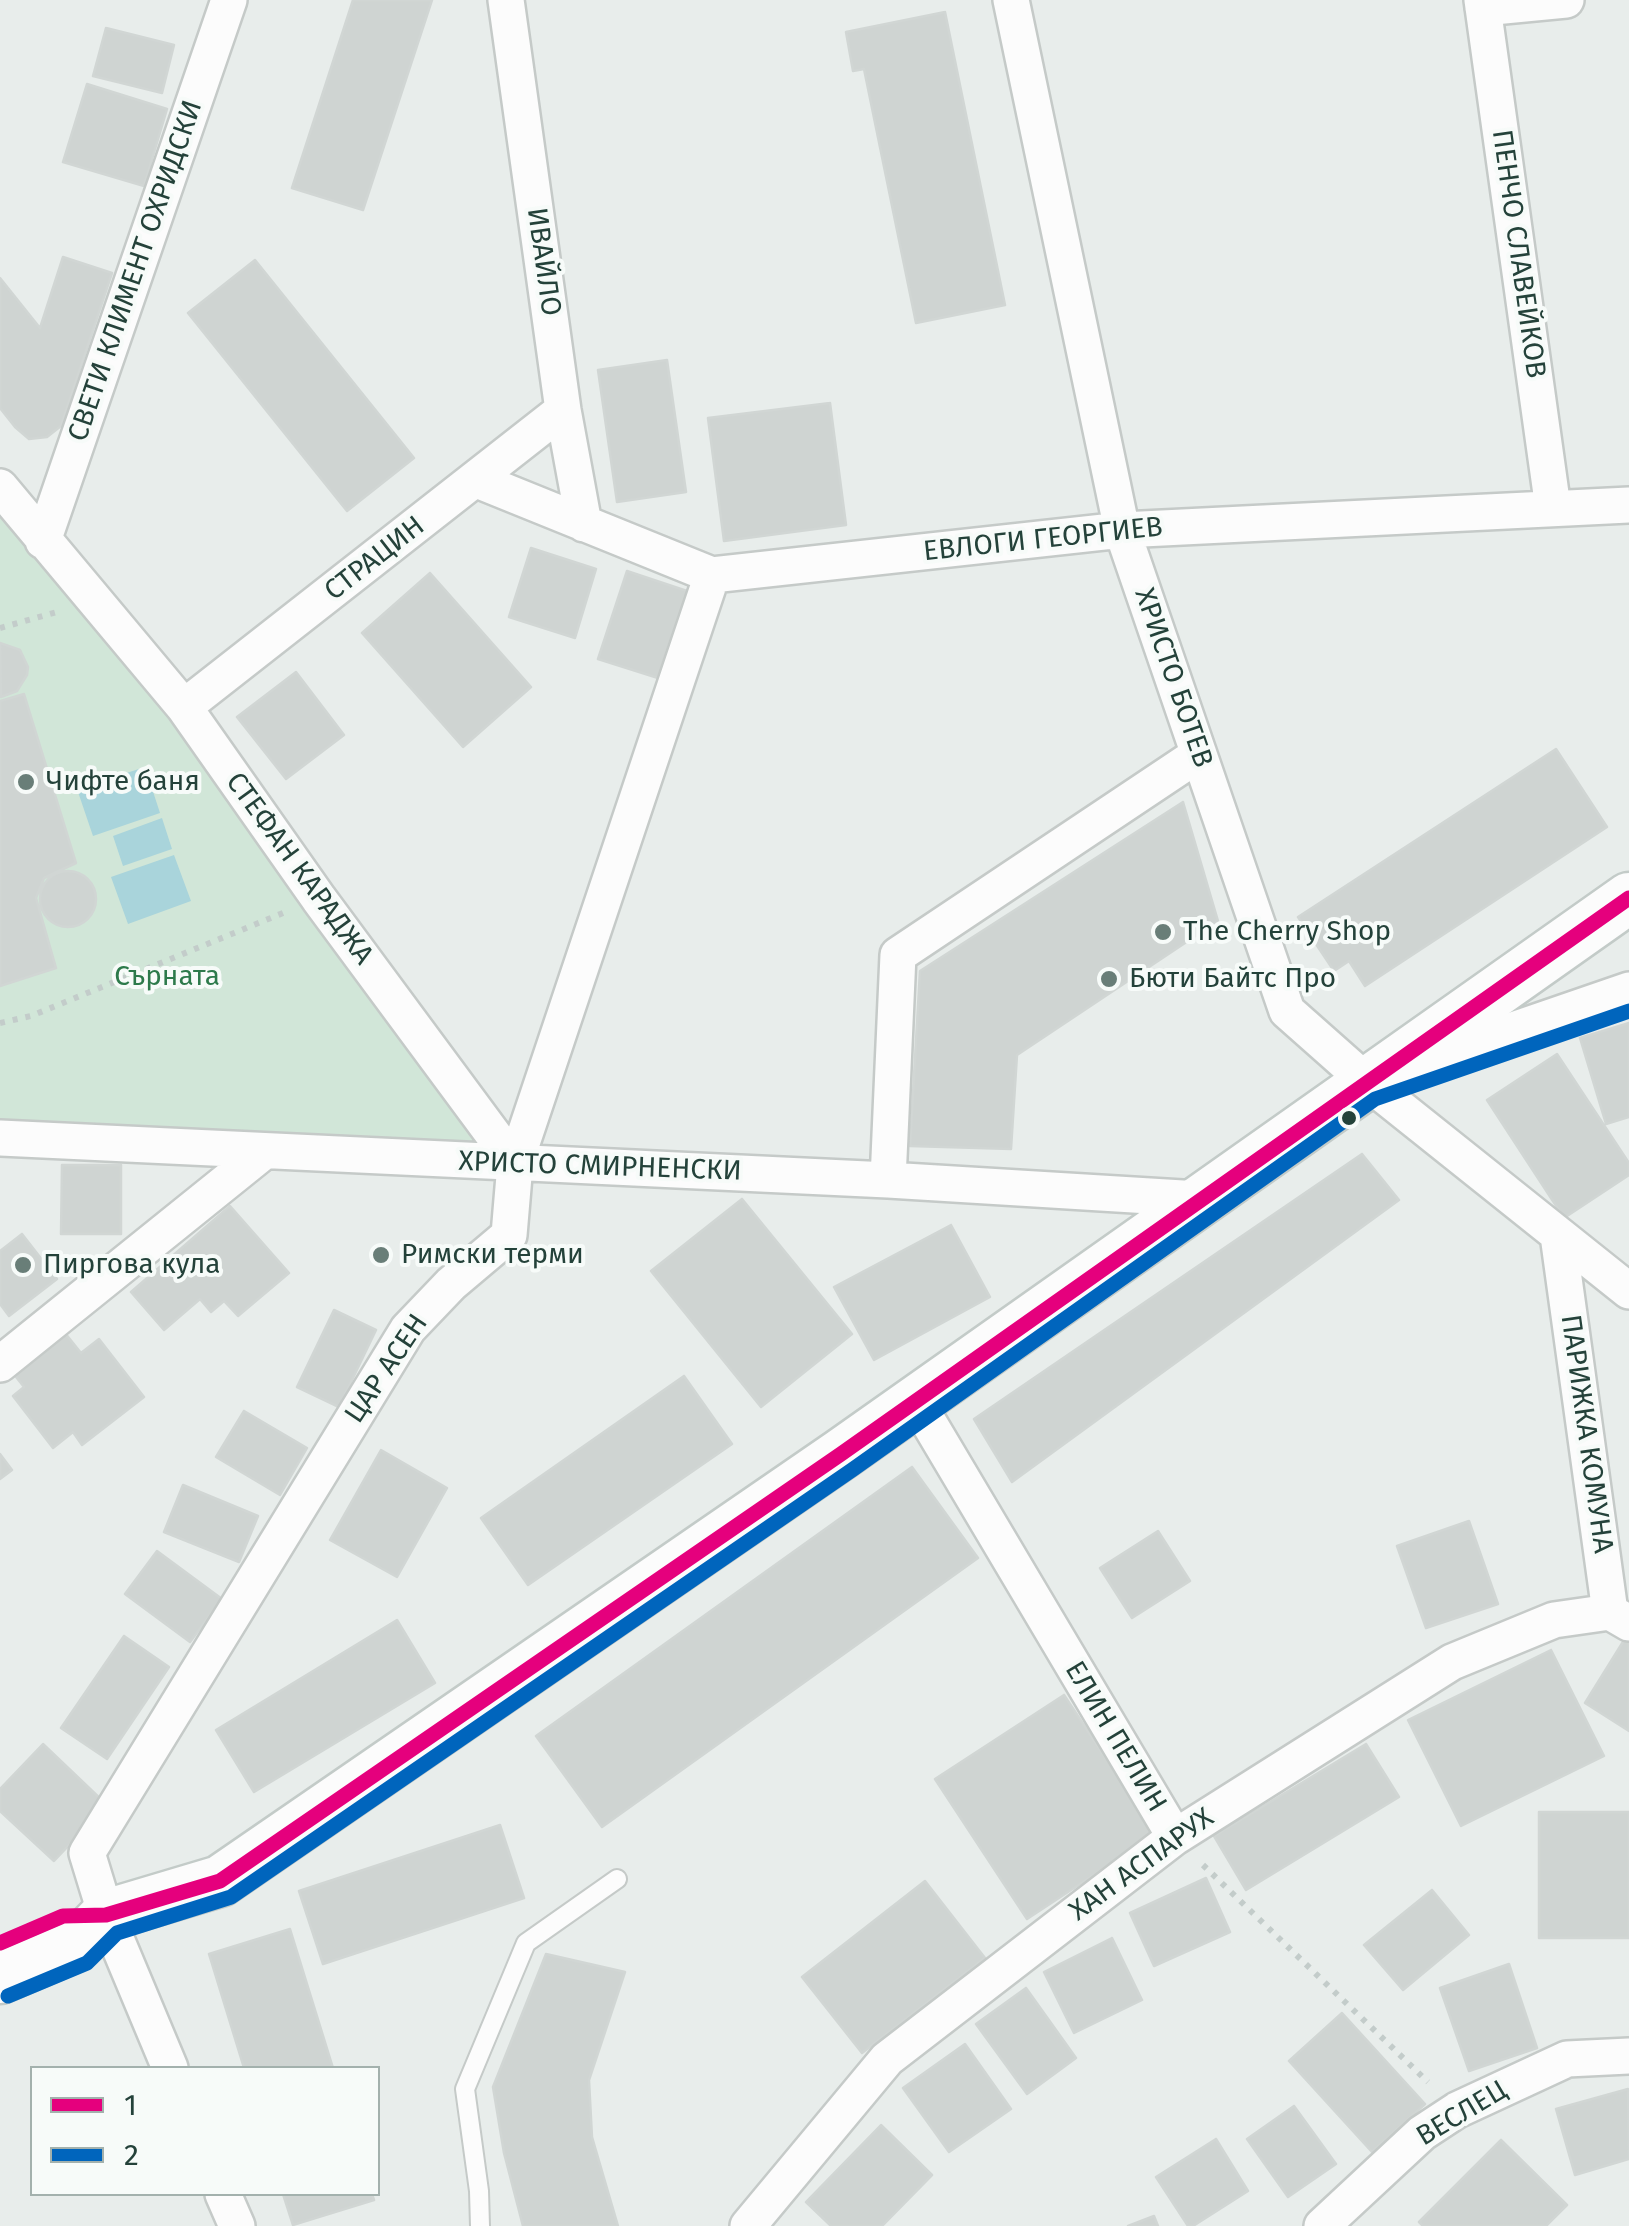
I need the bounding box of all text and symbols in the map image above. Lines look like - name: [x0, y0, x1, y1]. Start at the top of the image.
- street label: СВЕТИ КЛИМЕНТ ОХРИДСКИ: [62, 96, 210, 446]
- street label: ПЕНЧО СЛАВЕЙКОВ: [1484, 128, 1552, 380]
- street label: ИВАЙЛО: [519, 206, 567, 318]
- street label: СТРАЦИН: [318, 510, 432, 608]
- street label: ЕВЛОГИ ГЕОРГИЕВ: [922, 511, 1164, 569]
- street label: ХРИСТО БОТЕВ: [1127, 584, 1219, 772]
- place label: Чифте баня: [46, 765, 200, 799]
- street label: СТЕФАН КАРАДЖА: [218, 766, 380, 972]
- marker: Чифте баня: [15, 771, 37, 793]
- place label: The Cherry Shop: [1183, 915, 1391, 949]
- marker: The Cherry Shop: [1152, 921, 1174, 943]
- park label: Сърната: [114, 960, 220, 994]
- place label: Бюти Байтс Про: [1129, 962, 1336, 996]
- marker: Бюти Байтс Про: [1098, 968, 1120, 990]
- unlabelled marker: [1339, 1108, 1359, 1128]
- street label: ХРИСТО СМИРНЕНСКИ: [458, 1145, 742, 1189]
- place label: Римски терми: [401, 1238, 584, 1272]
- marker: Римски терми: [370, 1244, 392, 1266]
- place label: Пиргова кула: [43, 1248, 221, 1282]
- marker: Пиргова кула: [12, 1254, 34, 1276]
- street label: ЦАР АСЕН: [338, 1308, 436, 1430]
- street label: ПАРИЖКА КОМУНА: [1553, 1313, 1619, 1555]
- street label: ЕЛИН ПЕЛИН: [1057, 1656, 1173, 1818]
- street label: ХАН АСПАРУХ: [1063, 1801, 1221, 1929]
- legend: [30, 2066, 380, 2196]
- street label: ВЕСЛЕЦ: [1411, 2074, 1513, 2154]
- text: 1: [124, 2087, 137, 2123]
- text: 2: [124, 2137, 139, 2173]

